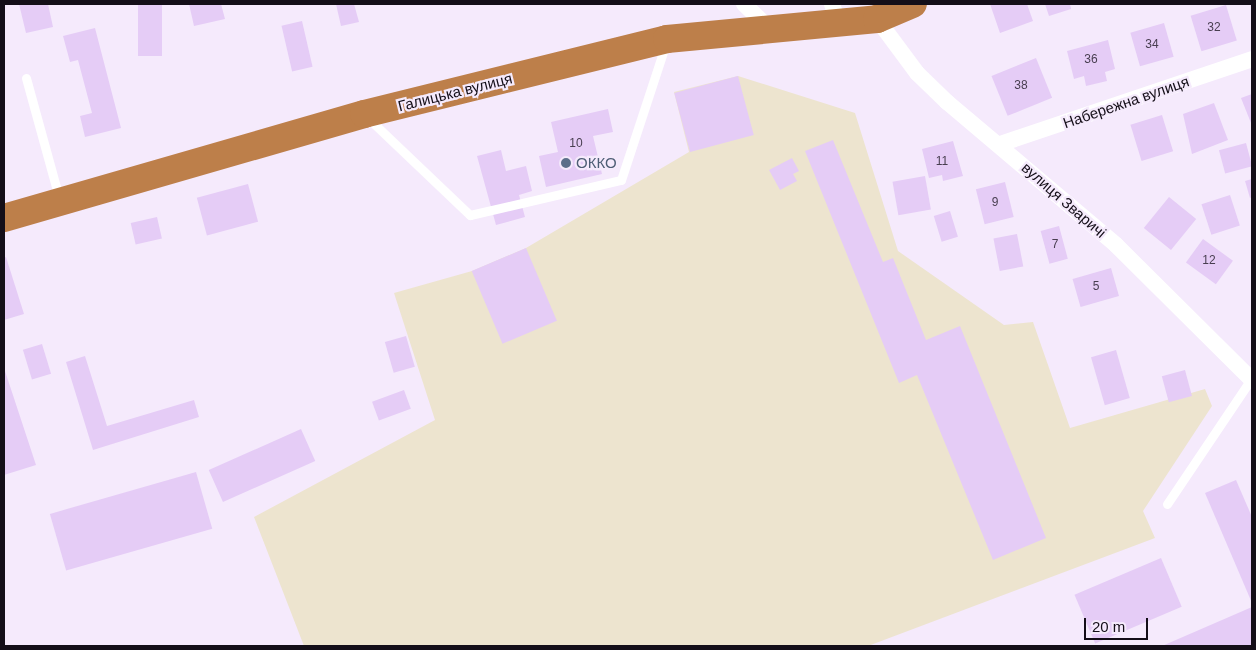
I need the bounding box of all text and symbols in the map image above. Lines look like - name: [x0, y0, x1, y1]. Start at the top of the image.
- house number: 32: [1207, 21, 1221, 35]
- house number: 34: [1145, 38, 1159, 52]
- house number: 36: [1084, 53, 1098, 67]
- street label: Галицька вулиця: [396, 69, 514, 115]
- street label: Набережна вулиця: [1061, 72, 1191, 132]
- house number: 38: [1014, 79, 1028, 93]
- house number: 10: [569, 137, 583, 151]
- place label: ОККО: [576, 154, 617, 172]
- house number: 11: [936, 155, 948, 169]
- marker: ОККО: [560, 157, 572, 169]
- street label: вулиця Зваричі: [1018, 158, 1110, 242]
- house number: 9: [992, 196, 998, 210]
- house number: 7: [1052, 238, 1058, 252]
- house number: 12: [1202, 254, 1216, 268]
- house number: 5: [1093, 280, 1099, 294]
- scale bar: [1086, 608, 1150, 640]
- text: 20 m: [1092, 618, 1125, 635]

